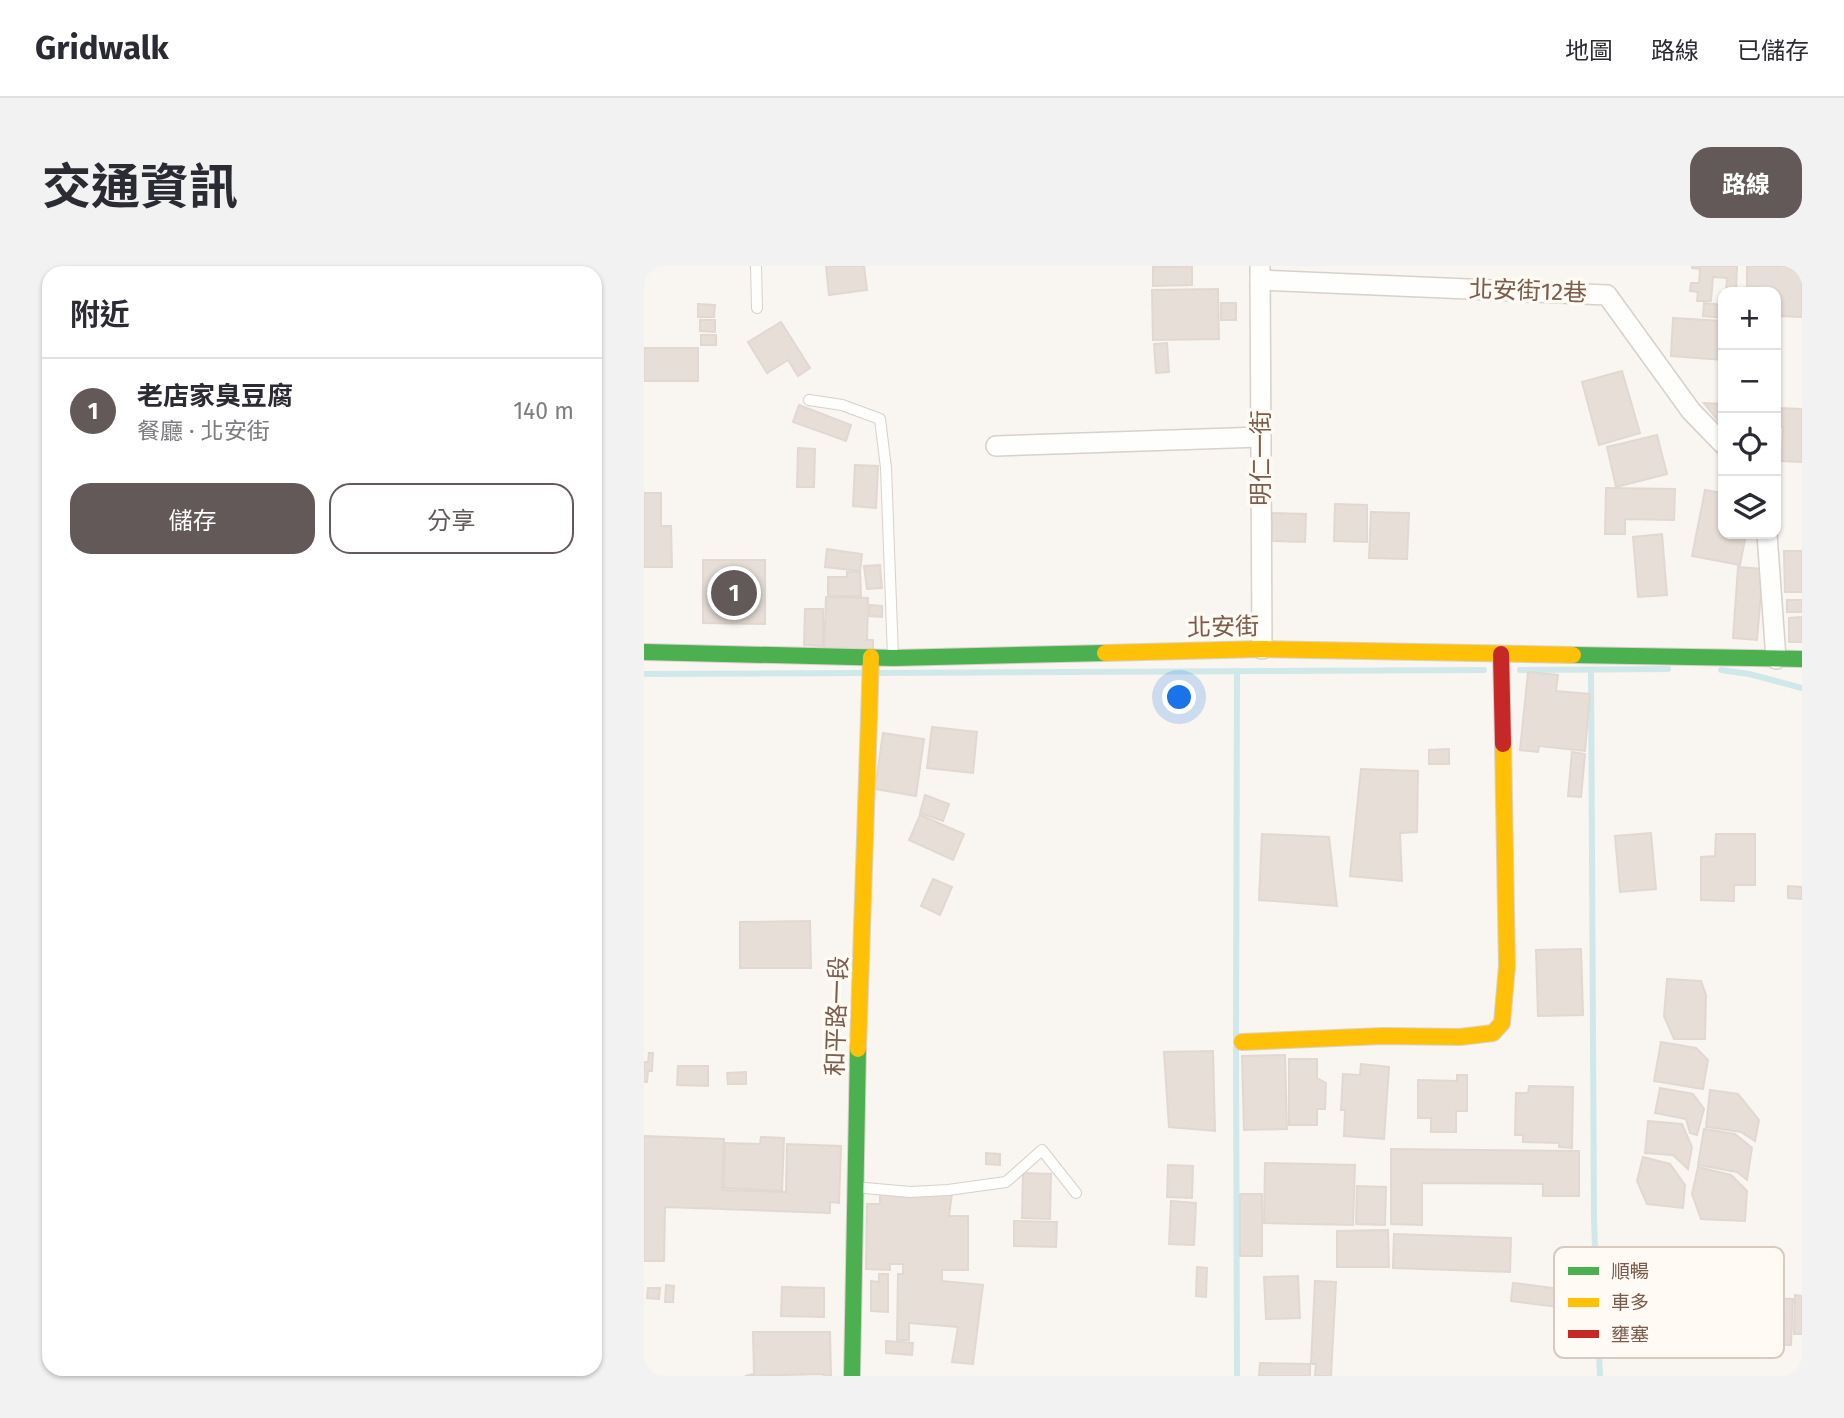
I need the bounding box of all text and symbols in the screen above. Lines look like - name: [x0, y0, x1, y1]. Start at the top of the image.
- text: Gridwalk: [35, 28, 169, 68]
- text: 地圖: [1565, 37, 1613, 65]
- text: 路線: [1651, 37, 1699, 65]
- text: 已儲存: [1737, 37, 1809, 65]
- button: 路線: [1690, 147, 1802, 218]
- text: 交通資訊: [42, 158, 238, 217]
- street label: 北安街12巷: [1468, 275, 1588, 307]
- map controls: [1718, 287, 1781, 539]
- button: +: [1718, 287, 1781, 350]
- text: 附近: [70, 297, 130, 333]
- button: −: [1718, 350, 1781, 413]
- text: 老店家臭豆腐: [137, 381, 293, 412]
- text: 1: [88, 397, 98, 425]
- text: 140 m: [513, 397, 574, 425]
- street label: 明仁一街: [1247, 410, 1275, 506]
- button: locate: [1718, 413, 1781, 476]
- text: 餐廳 · 北安街: [137, 417, 270, 445]
- button: layers: [1718, 476, 1781, 539]
- button: 儲存: [70, 483, 315, 554]
- button: 分享: [329, 483, 574, 554]
- pin: 1: [711, 567, 757, 619]
- street label: 北安街: [1187, 612, 1259, 642]
- your location: [1162, 680, 1196, 714]
- street label: 和平路一段: [821, 956, 853, 1076]
- legend: [1554, 1247, 1784, 1358]
- text: 順暢: [1611, 1260, 1649, 1283]
- text: 車多: [1611, 1291, 1649, 1314]
- text: 壅塞: [1611, 1323, 1649, 1346]

